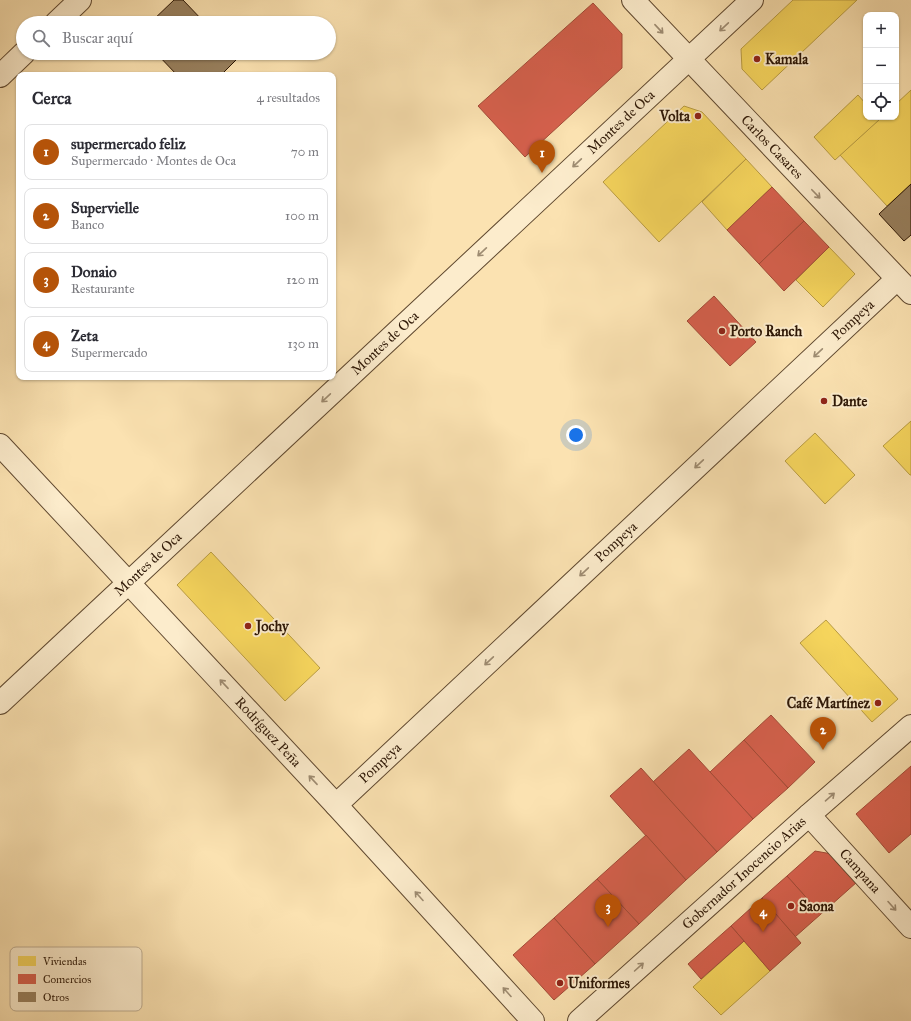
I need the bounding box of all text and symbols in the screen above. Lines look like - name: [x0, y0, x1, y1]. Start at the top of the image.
- map controls: [863, 12, 899, 120]
- button: +: [863, 12, 899, 48]
- search box: [16, 16, 336, 60]
- one-way arrow: [718, 22, 729, 31]
- one-way arrow: [655, 23, 664, 34]
- icon: search: [30, 27, 52, 49]
- text: Buscar aquí: [62, 29, 133, 47]
- button: −: [863, 48, 899, 84]
- place label: Kamala: [765, 51, 809, 68]
- marker: Kamala: [752, 54, 762, 64]
- button: locate: [863, 84, 899, 120]
- street label: Montes de Oca: [584, 86, 658, 158]
- text: Cerca: [32, 88, 71, 109]
- text: 4 resultados: [257, 90, 320, 106]
- place label: Volta: [659, 108, 691, 125]
- marker: Volta: [693, 111, 703, 121]
- street label: Carlos Casares: [737, 112, 807, 182]
- text: supermercado feliz: [71, 135, 186, 153]
- pin: 1: [529, 140, 555, 173]
- text: 1: [43, 144, 49, 160]
- text: 70 m: [291, 144, 319, 160]
- text: Supermercado · Montes de Oca: [71, 153, 236, 169]
- one-way arrow: [572, 158, 582, 168]
- one-way arrow: [811, 189, 821, 199]
- text: Supervielle: [71, 199, 139, 217]
- text: 2: [43, 208, 49, 224]
- text: 100 m: [285, 208, 319, 224]
- text: Banco: [71, 217, 104, 233]
- one-way arrow: [477, 247, 487, 257]
- text: Donaio: [71, 263, 117, 281]
- text: 3: [43, 272, 49, 288]
- text: 120 m: [286, 272, 319, 288]
- text: Restaurante: [71, 281, 135, 297]
- street label: Pompeya: [828, 296, 878, 344]
- street label: Montes de Oca: [348, 307, 422, 379]
- place label: Porto Ranch: [730, 323, 802, 340]
- marker: Porto Ranch: [717, 326, 727, 336]
- text: Zeta: [71, 327, 98, 345]
- text: 4: [42, 336, 50, 352]
- text: 130 m: [287, 336, 319, 352]
- text: Supermercado: [71, 345, 147, 361]
- one-way arrow: [812, 349, 823, 358]
- one-way arrow: [321, 393, 331, 403]
- place label: Dante: [832, 393, 867, 410]
- marker: Dante: [819, 396, 829, 406]
- your location: [566, 425, 586, 445]
- one-way arrow: [695, 459, 705, 468]
- street label: Pompeya: [591, 518, 641, 566]
- street label: Montes de Oca: [111, 528, 185, 600]
- one-way arrow: [579, 567, 589, 577]
- place label: Jochy: [254, 618, 290, 636]
- marker: Jochy: [243, 621, 253, 631]
- one-way arrow: [484, 656, 494, 666]
- one-way arrow: [219, 679, 229, 689]
- street label: Rodríguez Peña: [231, 693, 305, 771]
- place label: Café Martínez: [787, 695, 871, 712]
- marker: Café Martínez: [873, 698, 883, 708]
- pin: 2: [810, 717, 836, 750]
- street label: Pompeya: [355, 739, 405, 787]
- one-way arrow: [308, 774, 317, 785]
- one-way arrow: [825, 792, 835, 801]
- street label: Gobernador Inocencio Arias: [679, 813, 809, 933]
- street label: Campana: [836, 845, 884, 897]
- one-way arrow: [414, 891, 424, 901]
- pin: 3: [595, 894, 621, 927]
- place label: Saona: [799, 898, 835, 915]
- pin: 4: [750, 899, 776, 932]
- marker: Saona: [786, 901, 796, 911]
- one-way arrow: [887, 901, 896, 911]
- legend: [10, 947, 142, 1011]
- text: Viviendas: [42, 955, 87, 968]
- one-way arrow: [634, 962, 644, 972]
- text: Comercios: [43, 973, 91, 986]
- place label: Uniformes: [568, 975, 630, 992]
- marker: Uniformes: [555, 978, 565, 988]
- one-way arrow: [502, 987, 511, 997]
- text: Otros: [43, 991, 69, 1004]

